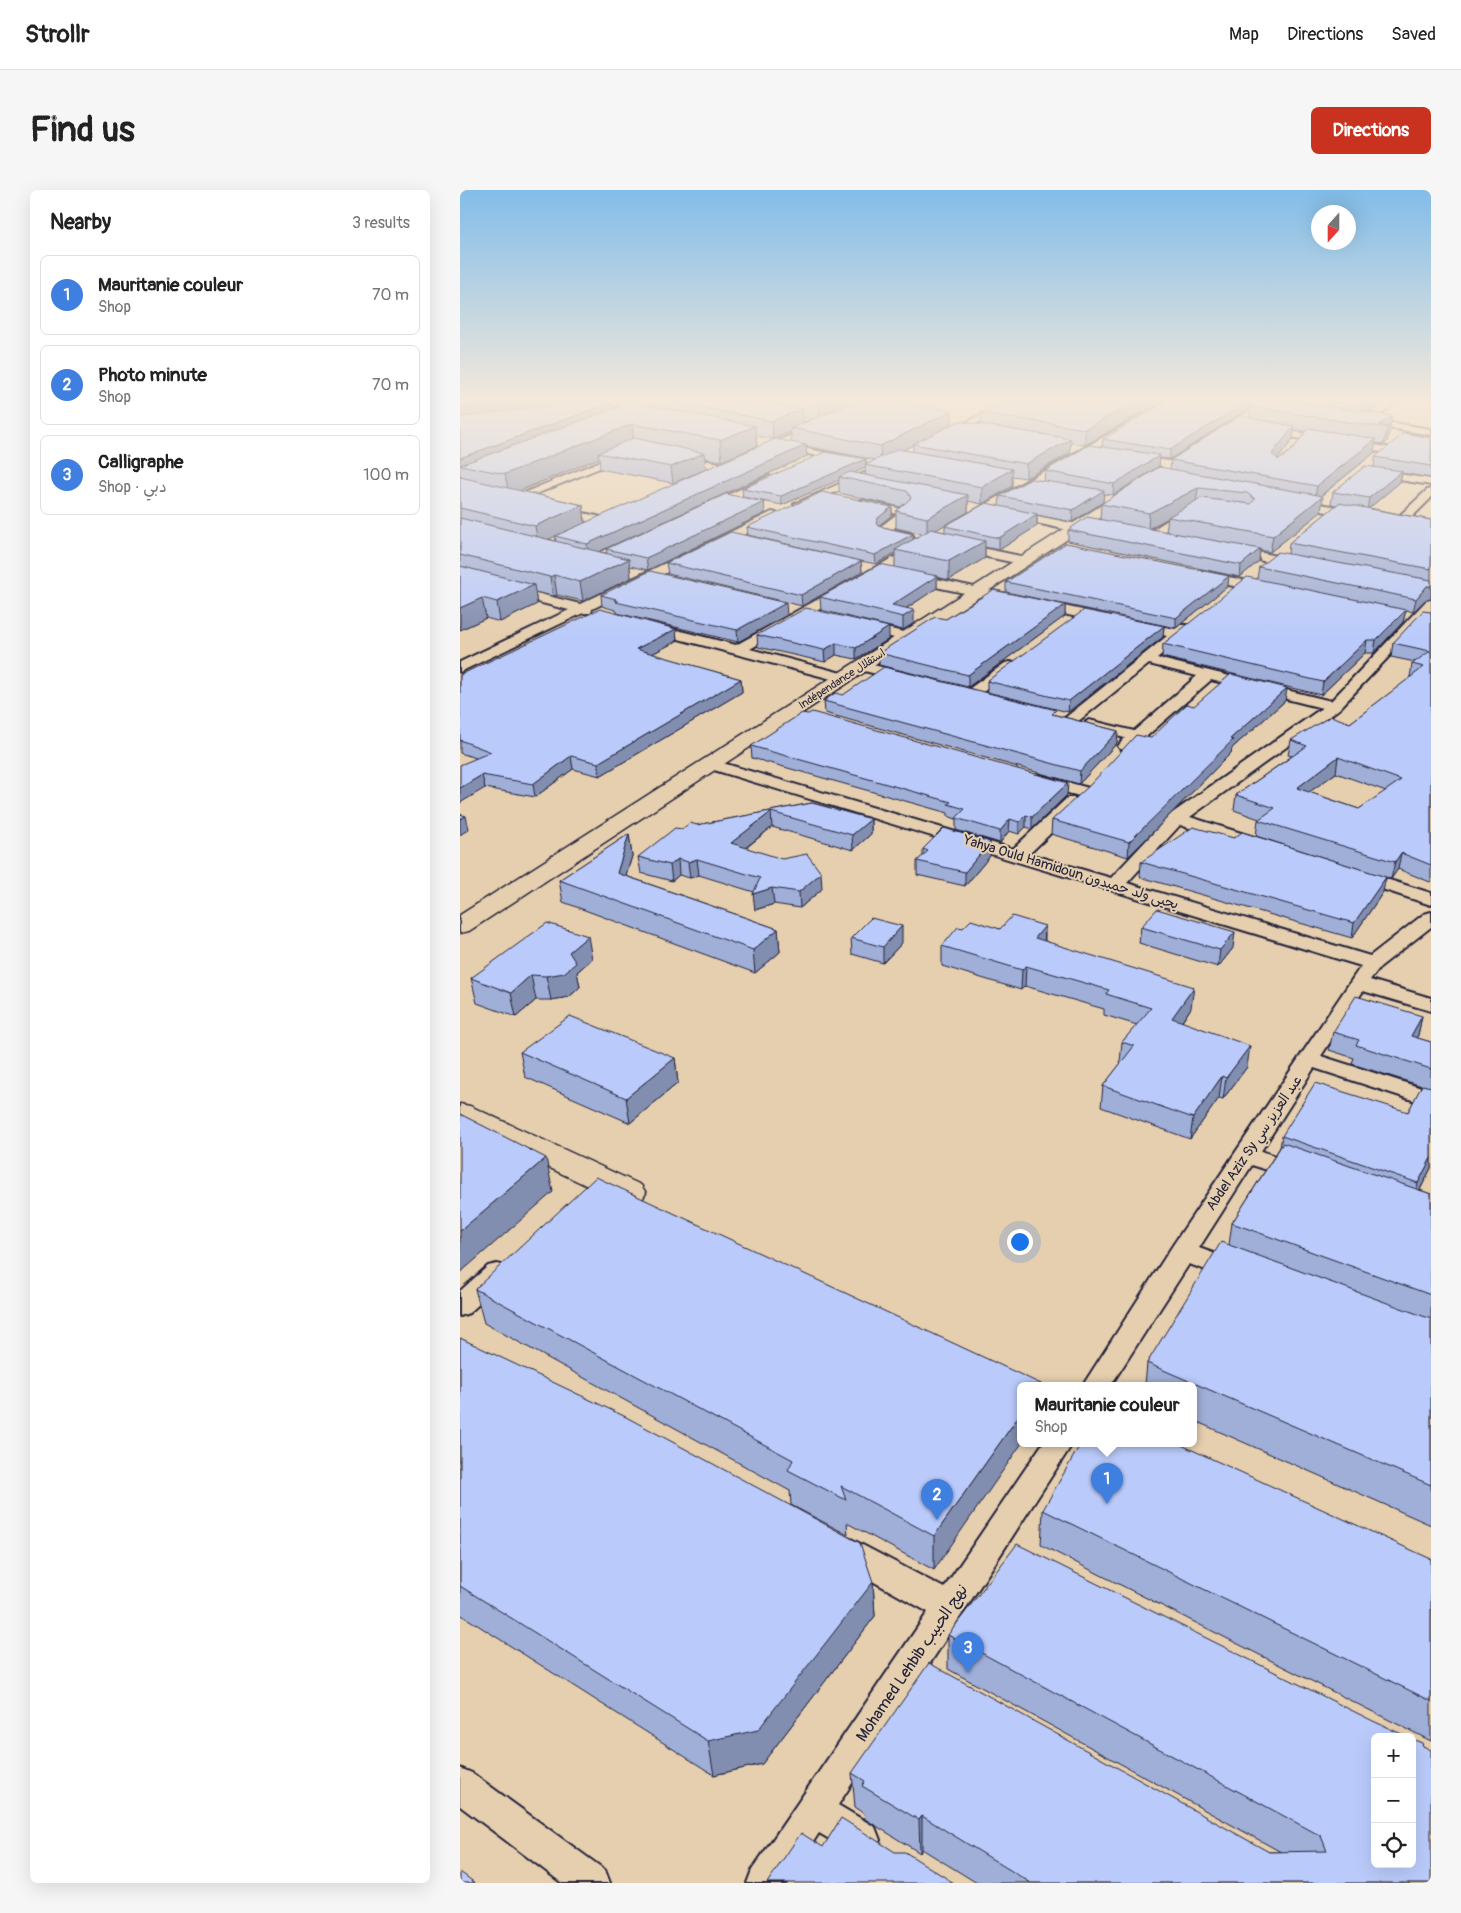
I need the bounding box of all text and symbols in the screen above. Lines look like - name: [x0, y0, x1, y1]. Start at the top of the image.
- text: Strollr: [25, 20, 90, 49]
- text: Map: [1229, 23, 1259, 46]
- text: Directions: [1287, 23, 1363, 46]
- text: Saved: [1391, 23, 1436, 46]
- button: Directions: [1311, 107, 1431, 154]
- text: Find us: [30, 108, 135, 152]
- north arrow: [1311, 205, 1356, 250]
- text: Nearby: [50, 209, 111, 236]
- text: 3 results: [352, 213, 410, 233]
- text: Mauritanie couleur: [98, 273, 243, 297]
- text: 1: [64, 285, 70, 305]
- text: 70 m: [372, 285, 409, 305]
- text: Shop: [98, 297, 131, 317]
- text: Photo minute: [98, 363, 207, 387]
- text: 2: [63, 375, 71, 395]
- text: 70 m: [372, 375, 409, 395]
- text: Shop: [98, 387, 131, 407]
- text: Calligraphe: [98, 450, 183, 474]
- text: 3: [63, 465, 71, 485]
- text: 100 m: [363, 465, 409, 485]
- text: Shop · دبي: [98, 477, 167, 497]
- street label: Indépendance استقلال: [796, 646, 888, 712]
- street label: Yahya Ould Hamidoun يحيى ولد حميدون: [960, 831, 1181, 913]
- street label: Abdel Aziz Sy عبد العزيز سي: [1202, 1072, 1309, 1216]
- your location: [1007, 1229, 1033, 1255]
- popup: [1017, 1382, 1197, 1447]
- text: Mauritanie couleur: [1034, 1393, 1180, 1417]
- text: Shop: [1034, 1417, 1068, 1437]
- pin: 1: [1091, 1463, 1123, 1504]
- pin: 2: [921, 1479, 953, 1520]
- street label: Mohamed Lehbib نهج الحبيب: [852, 1580, 972, 1746]
- pin: 3: [952, 1632, 984, 1673]
- map controls: [1371, 1733, 1416, 1868]
- button: +: [1371, 1733, 1416, 1778]
- button: −: [1371, 1778, 1416, 1823]
- button: locate: [1371, 1823, 1416, 1868]

